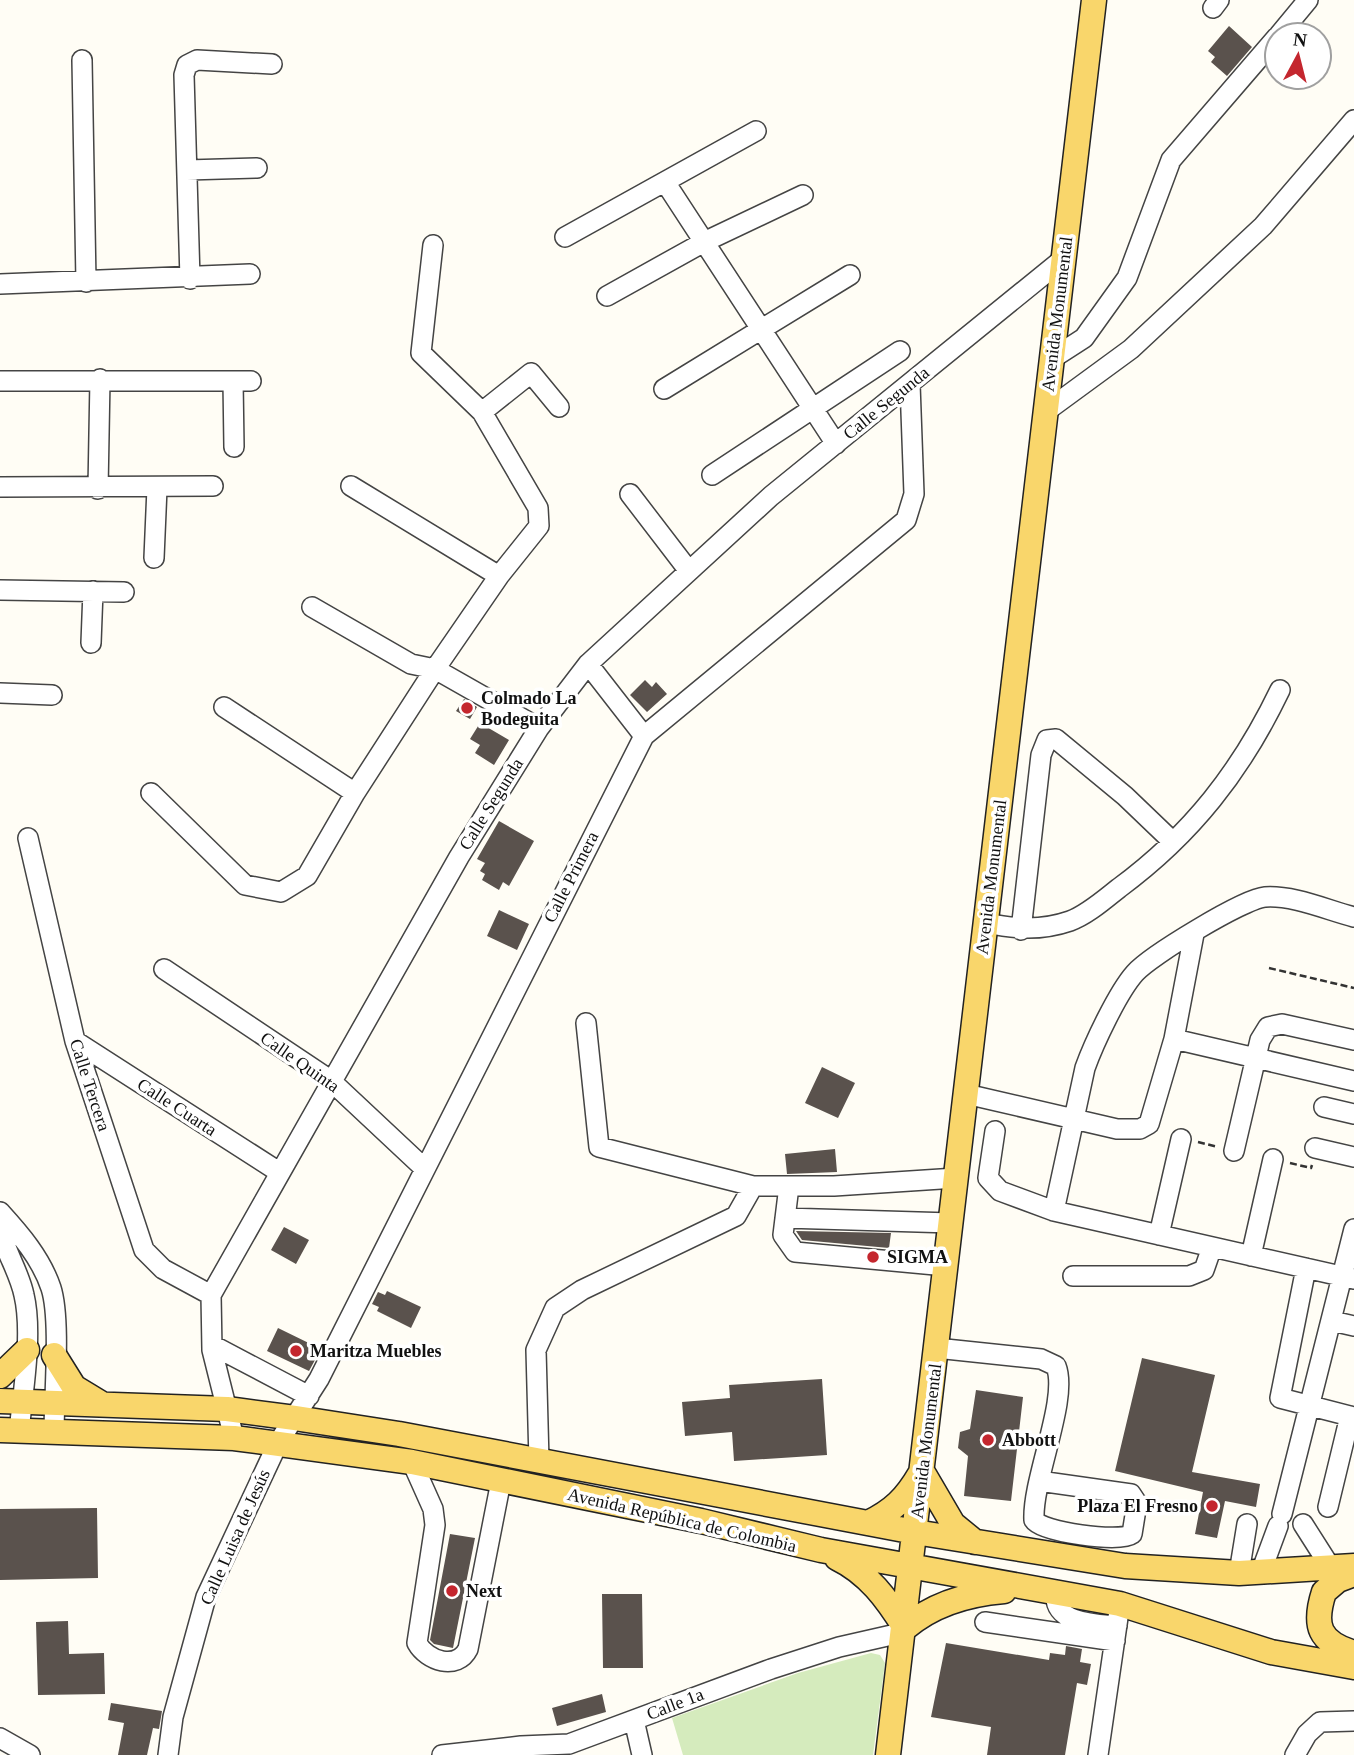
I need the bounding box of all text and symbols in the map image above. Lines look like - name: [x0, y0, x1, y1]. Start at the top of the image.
- north arrow: [1263, 21, 1333, 91]
- text: N: [1292, 28, 1308, 51]
- street label: Avenida Monumental: [1038, 235, 1076, 393]
- street label: Calle Segunda: [839, 362, 933, 444]
- place label: Colmado La Bodeguita: [481, 688, 577, 729]
- marker: Colmado La Bodeguita: [459, 700, 475, 716]
- street label: Calle Segunda: [455, 754, 527, 854]
- street label: Avenida Monumental: [972, 798, 1010, 956]
- street label: Calle Primera: [540, 828, 602, 926]
- street label: Calle Quinta: [257, 1028, 343, 1096]
- street label: Calle Tercera: [66, 1036, 114, 1134]
- street label: Calle Cuarta: [134, 1074, 220, 1140]
- place label: SIGMA: [887, 1247, 948, 1267]
- marker: SIGMA: [865, 1249, 881, 1265]
- place label: Maritza Muebles: [310, 1341, 441, 1361]
- marker: Maritza Muebles: [288, 1343, 304, 1359]
- street label: Avenida Monumental: [907, 1362, 945, 1520]
- place label: Abbott: [1002, 1430, 1056, 1450]
- marker: Abbott: [980, 1432, 996, 1448]
- street label: Calle Luisa de Jesús: [196, 1466, 274, 1608]
- street label: Avenida República de Colombia: [566, 1484, 798, 1556]
- place label: Plaza El Fresno: [1077, 1496, 1198, 1516]
- marker: Plaza El Fresno: [1204, 1498, 1220, 1514]
- place label: Next: [466, 1581, 502, 1601]
- marker: Next: [444, 1583, 460, 1599]
- street label: Calle 1a: [644, 1684, 706, 1724]

